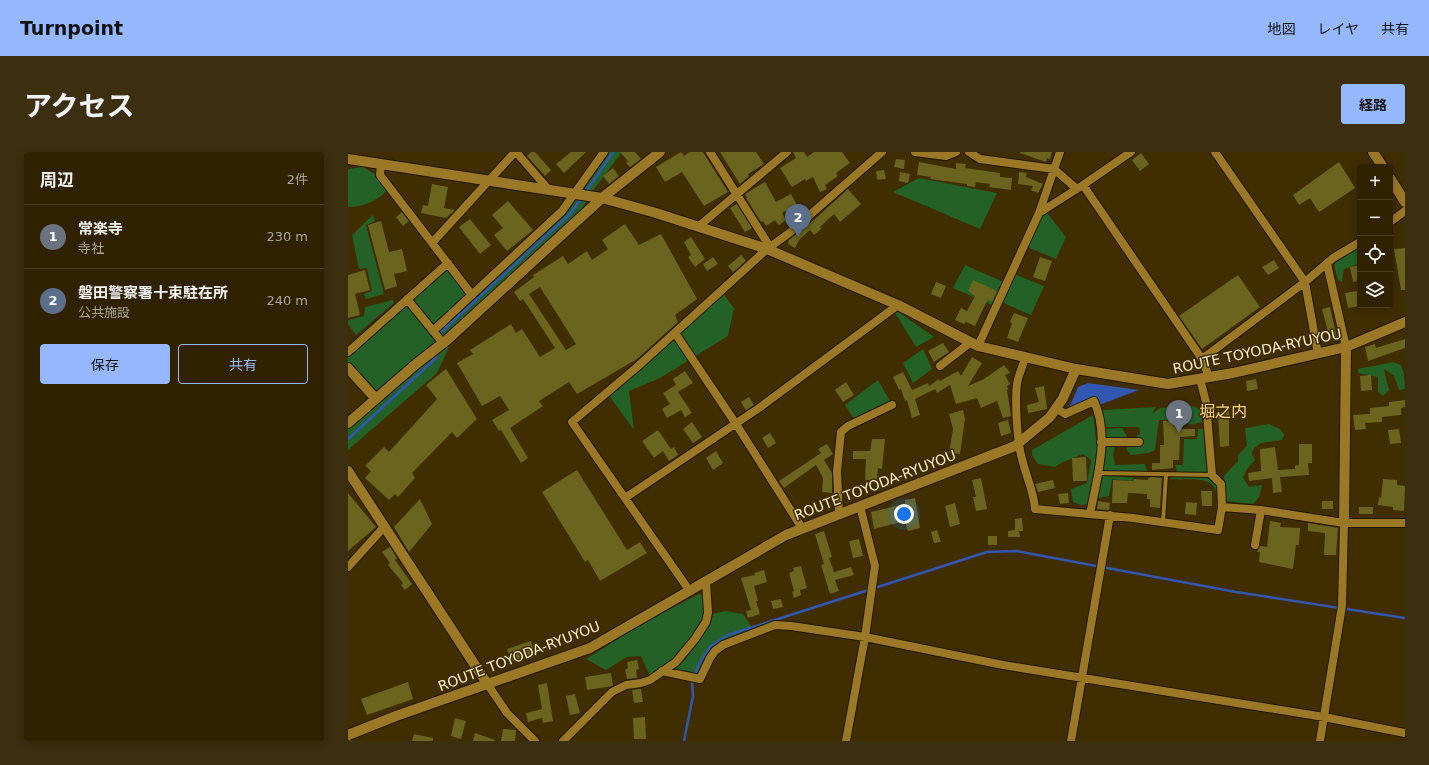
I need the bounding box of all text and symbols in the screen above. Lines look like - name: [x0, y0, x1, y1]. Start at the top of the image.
- text: Turnpoint: [20, 17, 123, 39]
- text: 地図: [1267, 21, 1295, 37]
- text: レイヤ: [1317, 21, 1359, 37]
- text: 共有: [1381, 21, 1409, 37]
- button: 経路: [1341, 84, 1405, 124]
- text: アクセス: [24, 90, 135, 123]
- map controls: [1357, 164, 1393, 308]
- button: +: [1357, 164, 1393, 200]
- text: 周辺: [40, 170, 74, 190]
- text: 2件: [287, 172, 308, 187]
- button: −: [1357, 200, 1393, 236]
- pin: 2: [785, 204, 811, 237]
- text: 常楽寺: [78, 220, 123, 238]
- text: 1: [48, 229, 58, 244]
- text: 230 m: [266, 229, 308, 244]
- button: locate: [1357, 236, 1393, 272]
- text: 寺社: [78, 241, 104, 256]
- button: layers: [1357, 272, 1393, 308]
- text: 磐田警察署十束駐在所: [78, 284, 228, 302]
- text: 2: [48, 293, 58, 308]
- text: 240 m: [266, 293, 308, 308]
- text: 公共施設: [78, 305, 130, 320]
- street label: ROUTE TOYODA-RYUYOU: [1171, 325, 1343, 377]
- button: 保存: [40, 344, 170, 384]
- button: 共有: [178, 344, 308, 384]
- pin: 1: [1166, 400, 1192, 433]
- district label: 堀之内: [1199, 402, 1247, 421]
- street label: ROUTE TOYODA-RYUYOU: [792, 447, 958, 523]
- your location: [894, 504, 914, 524]
- street label: ROUTE TOYODA-RYUYOU: [436, 618, 602, 694]

